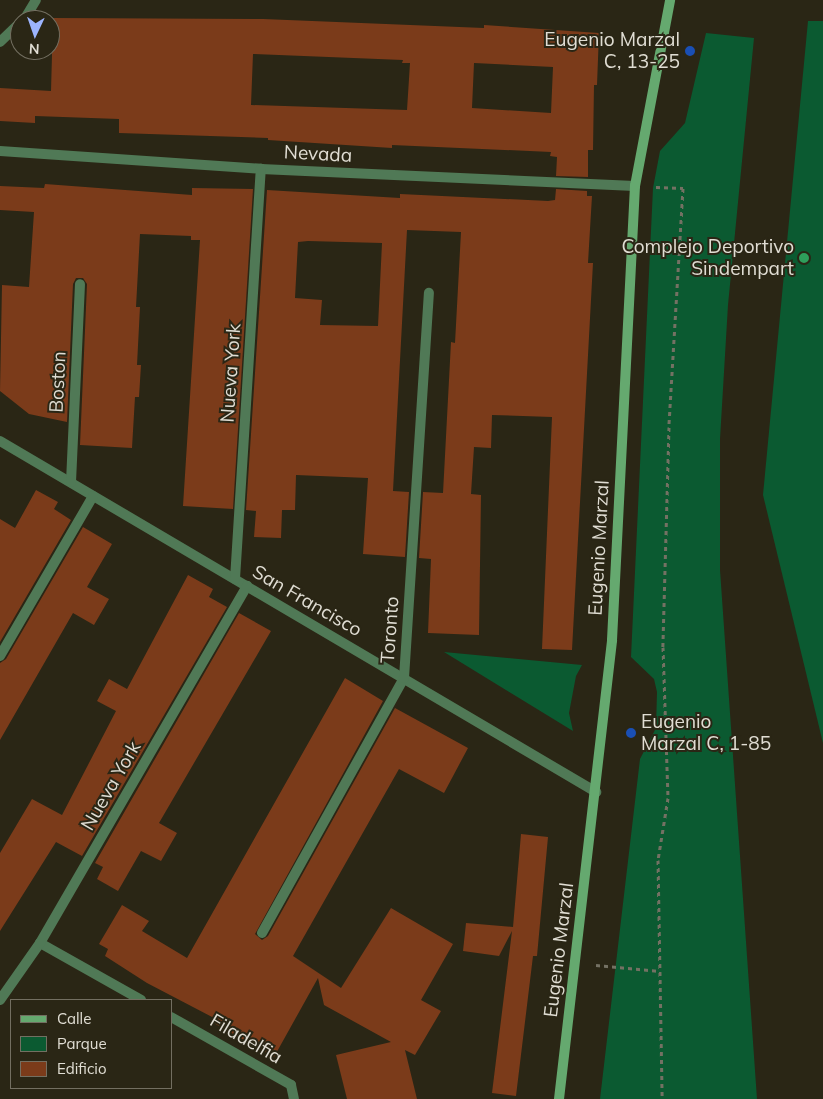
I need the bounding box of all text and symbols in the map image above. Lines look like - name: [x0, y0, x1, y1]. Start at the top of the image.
- north arrow: [10, 10, 60, 60]
- place label: Eugenio Marzal C, 13-25: [544, 29, 680, 73]
- text: N: [29, 40, 40, 58]
- marker: Eugenio Marzal C, 13-25: [684, 45, 696, 57]
- street label: Nevada: [283, 141, 353, 167]
- place label: Complejo Deportivo Sindempart: [621, 236, 794, 280]
- marker: Complejo Deportivo Sindempart: [798, 252, 810, 264]
- street label: Nueva York: [216, 323, 246, 423]
- street label: Boston: [45, 351, 71, 413]
- street label: Eugenio Marzal: [584, 480, 614, 616]
- street label: San Francisco: [248, 560, 366, 642]
- street label: Toronto: [376, 596, 404, 664]
- place label: Eugenio Marzal C, 1-85: [641, 711, 771, 755]
- marker: Eugenio Marzal C, 1-85: [625, 727, 637, 739]
- street label: Nueva York: [76, 737, 146, 835]
- street label: Eugenio Marzal: [539, 881, 579, 1019]
- legend: [10, 999, 172, 1089]
- text: Calle: [57, 1009, 91, 1028]
- street label: Filadelfia: [206, 1009, 286, 1069]
- text: Parque: [57, 1034, 107, 1053]
- text: Edificio: [57, 1059, 107, 1078]

